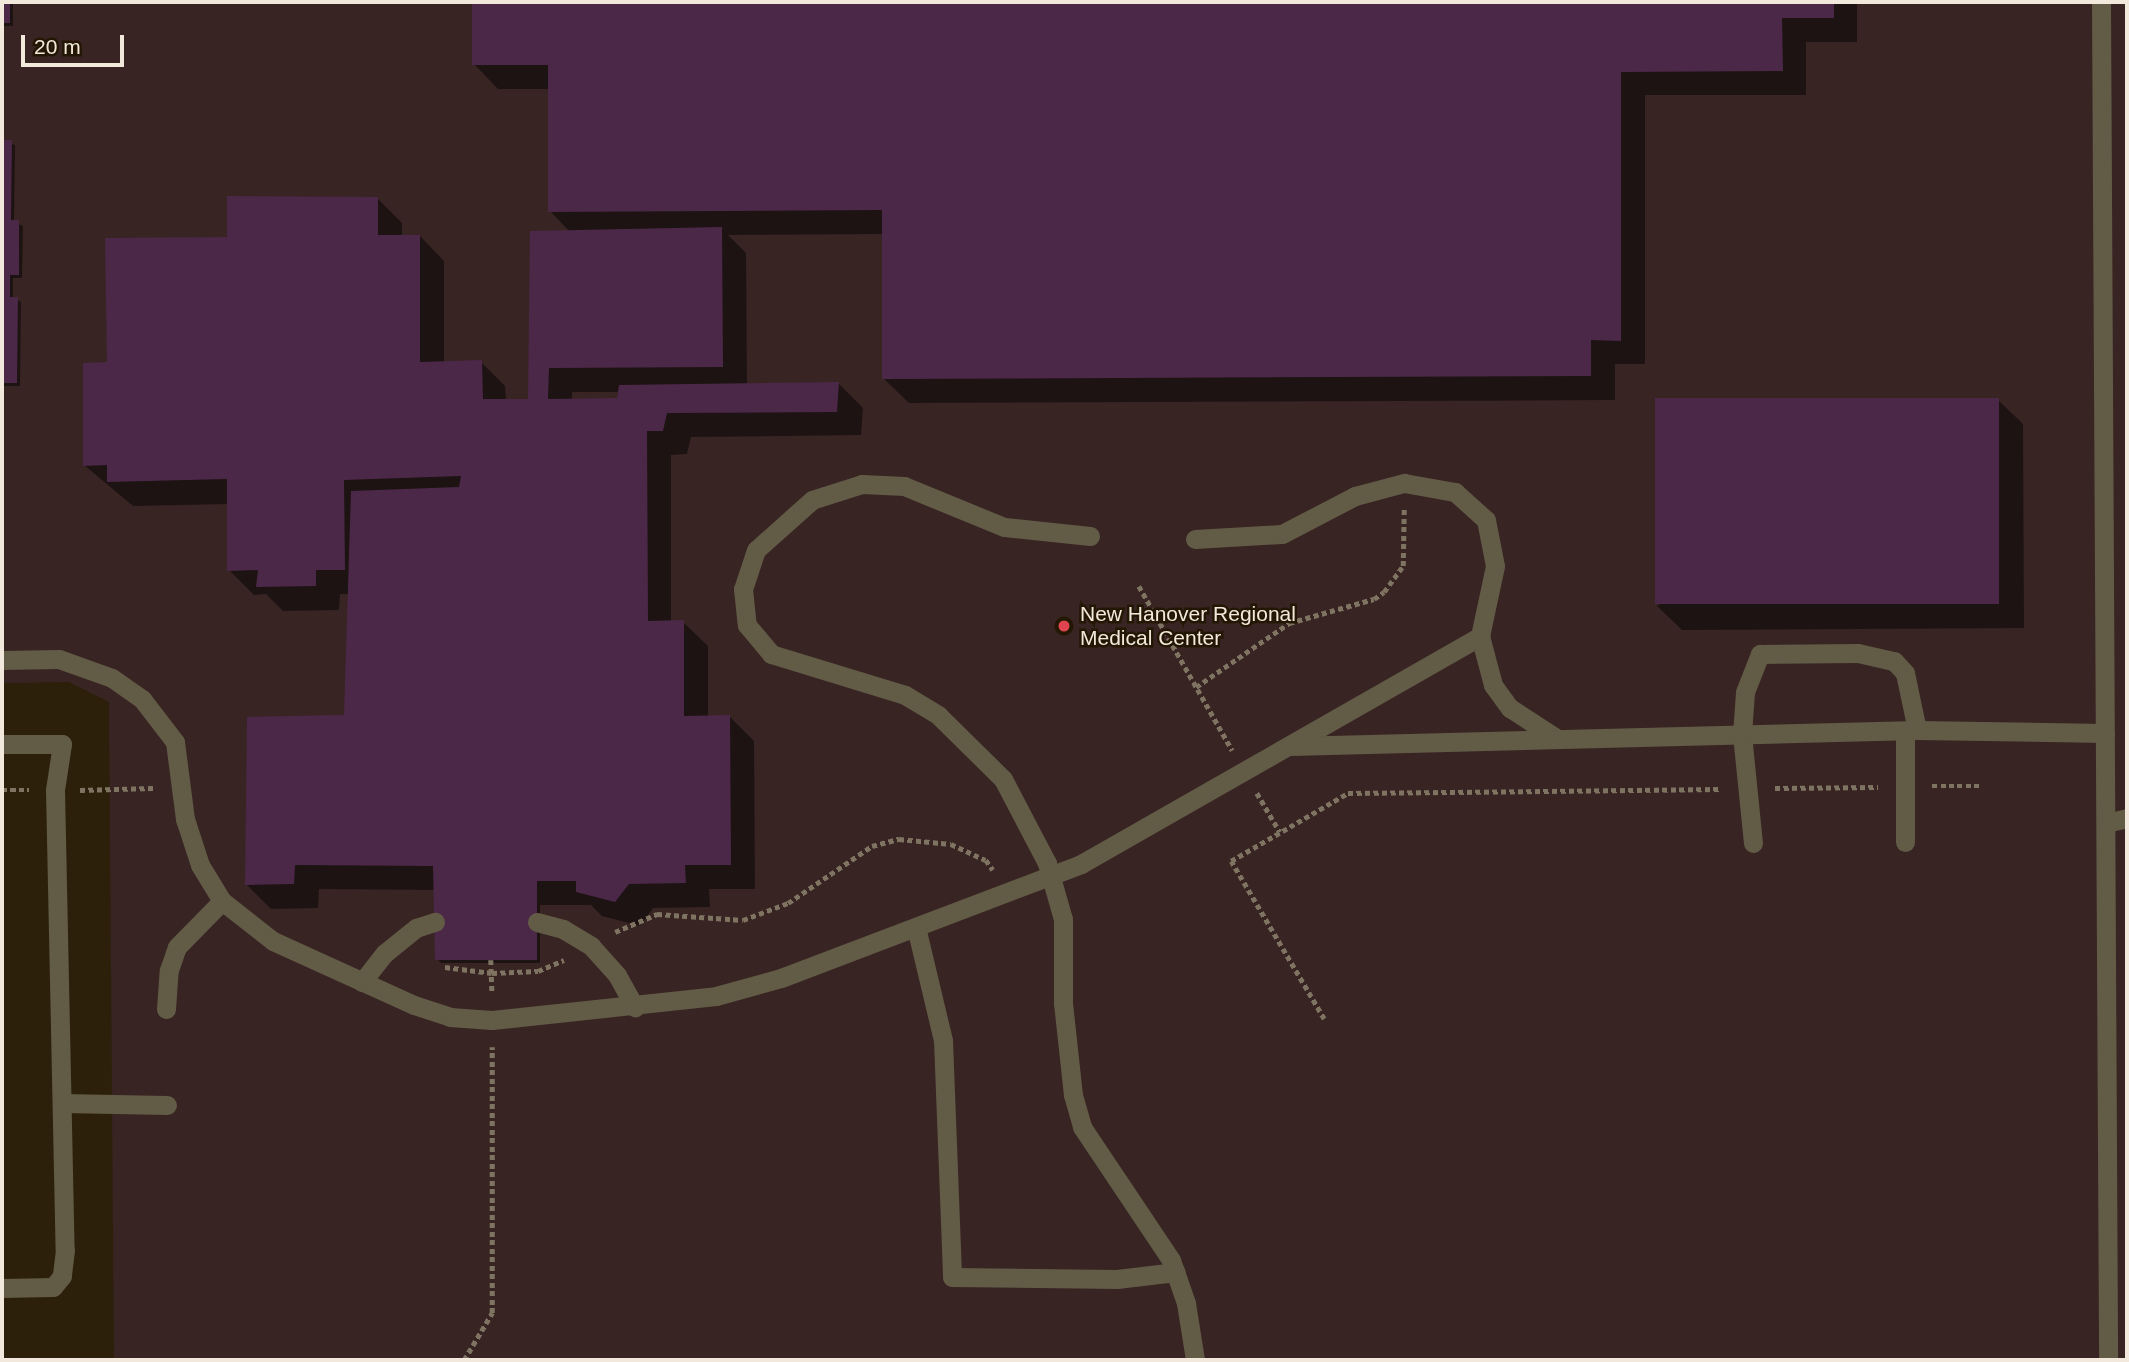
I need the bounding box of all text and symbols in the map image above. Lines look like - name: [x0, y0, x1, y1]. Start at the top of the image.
- scale bar: [24, 21, 128, 65]
- text: 20 m: [34, 35, 81, 58]
- place label: New Hanover Regional Medical Center: [1080, 601, 1296, 651]
- marker: New Hanover Regional Medical Center: [1054, 616, 1074, 636]

